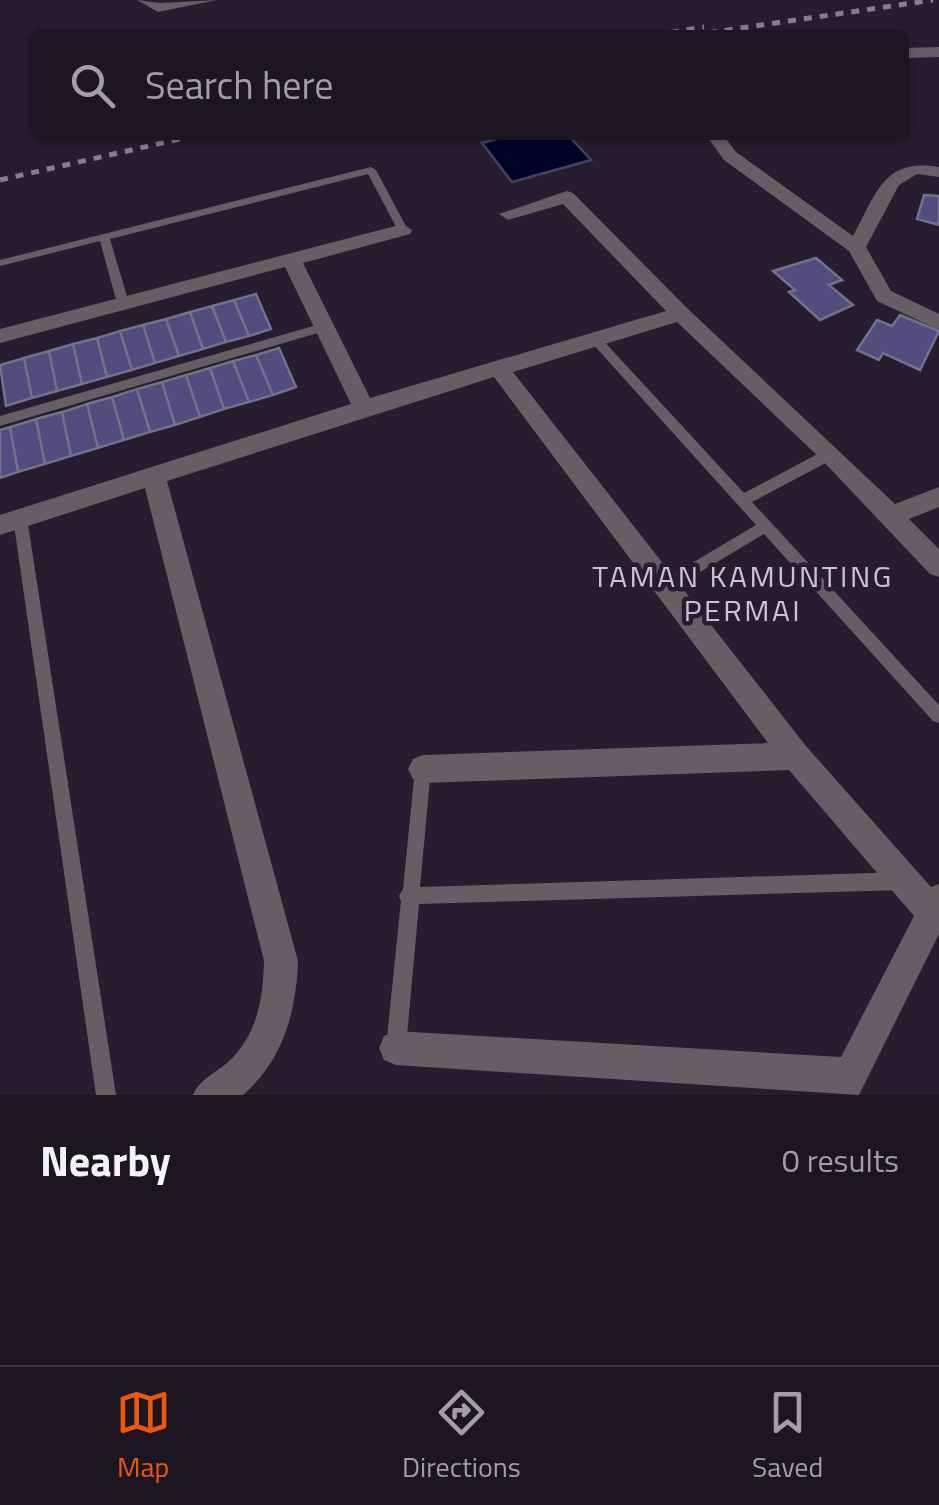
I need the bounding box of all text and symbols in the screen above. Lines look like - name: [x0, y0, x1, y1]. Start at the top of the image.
- search box: [30, 30, 909, 140]
- text: Search here: [145, 56, 333, 114]
- icon: search: [65, 58, 120, 113]
- district label: TAMAN KAMUNTING PERMAI: [592, 553, 894, 633]
- text: Nearby: [40, 1128, 171, 1192]
- text: 0 results: [782, 1136, 899, 1184]
- tab: Map: [116, 1385, 171, 1488]
- tab: Directions: [402, 1385, 521, 1488]
- tab: Saved: [752, 1385, 823, 1488]

